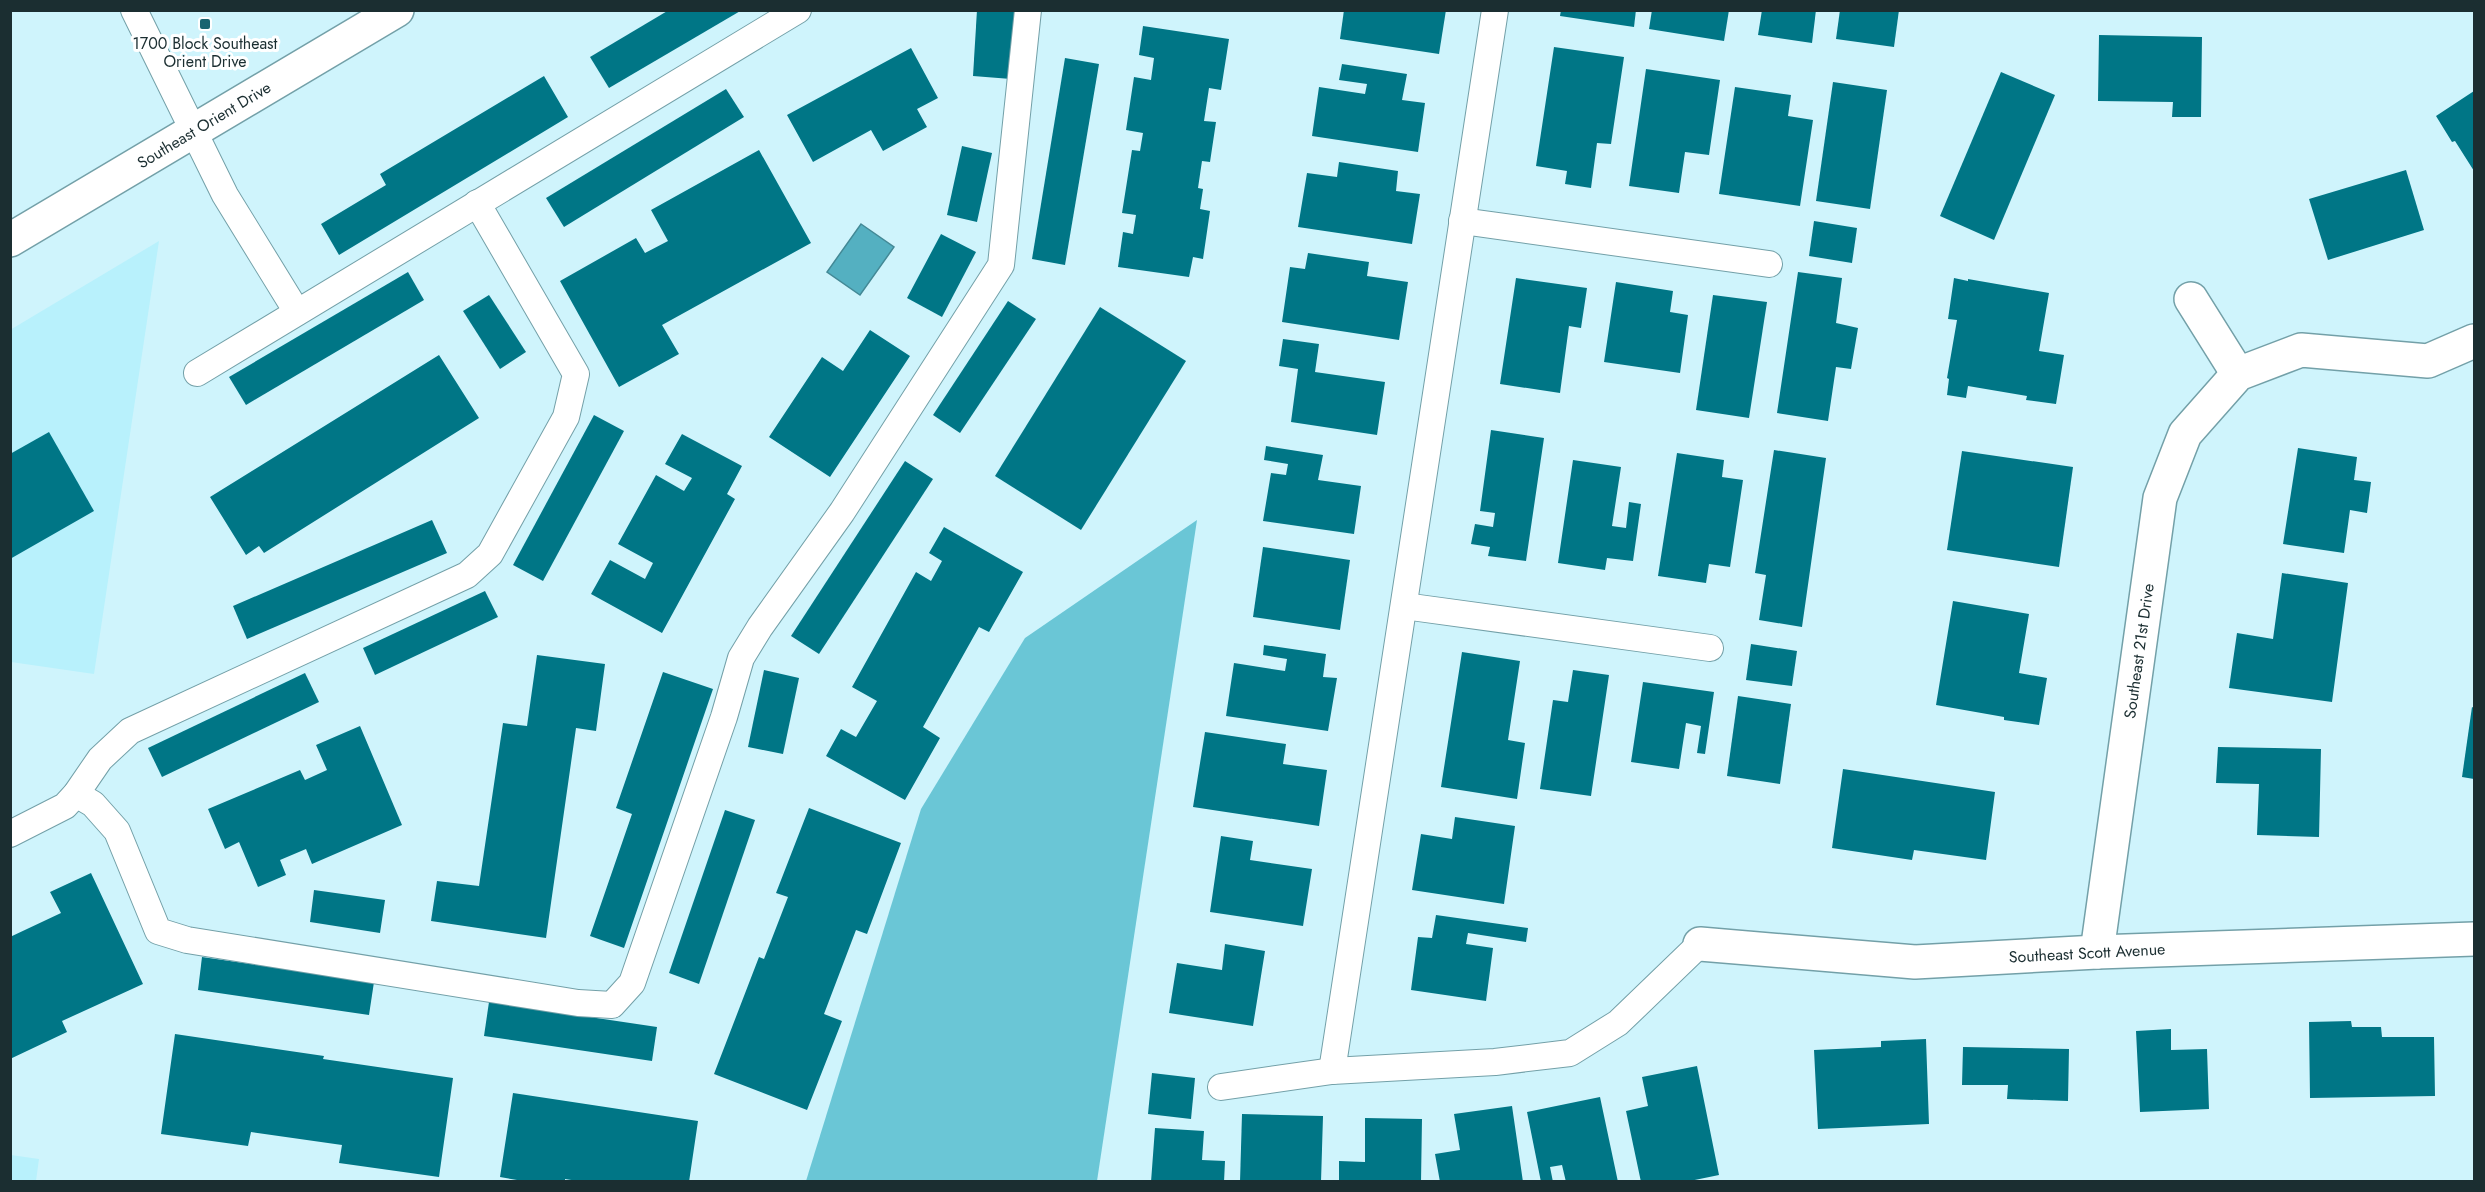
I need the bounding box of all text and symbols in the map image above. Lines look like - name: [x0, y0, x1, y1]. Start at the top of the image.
- marker: 1700 Block Southeast Orient Drive: [198, 17, 212, 31]
- place label: 1700 Block Southeast Orient Drive: [133, 32, 278, 73]
- street label: Southeast Orient Drive: [133, 76, 275, 174]
- street label: Southeast 21st Drive: [2118, 582, 2160, 720]
- street label: Southeast Scott Avenue: [2008, 937, 2166, 969]

